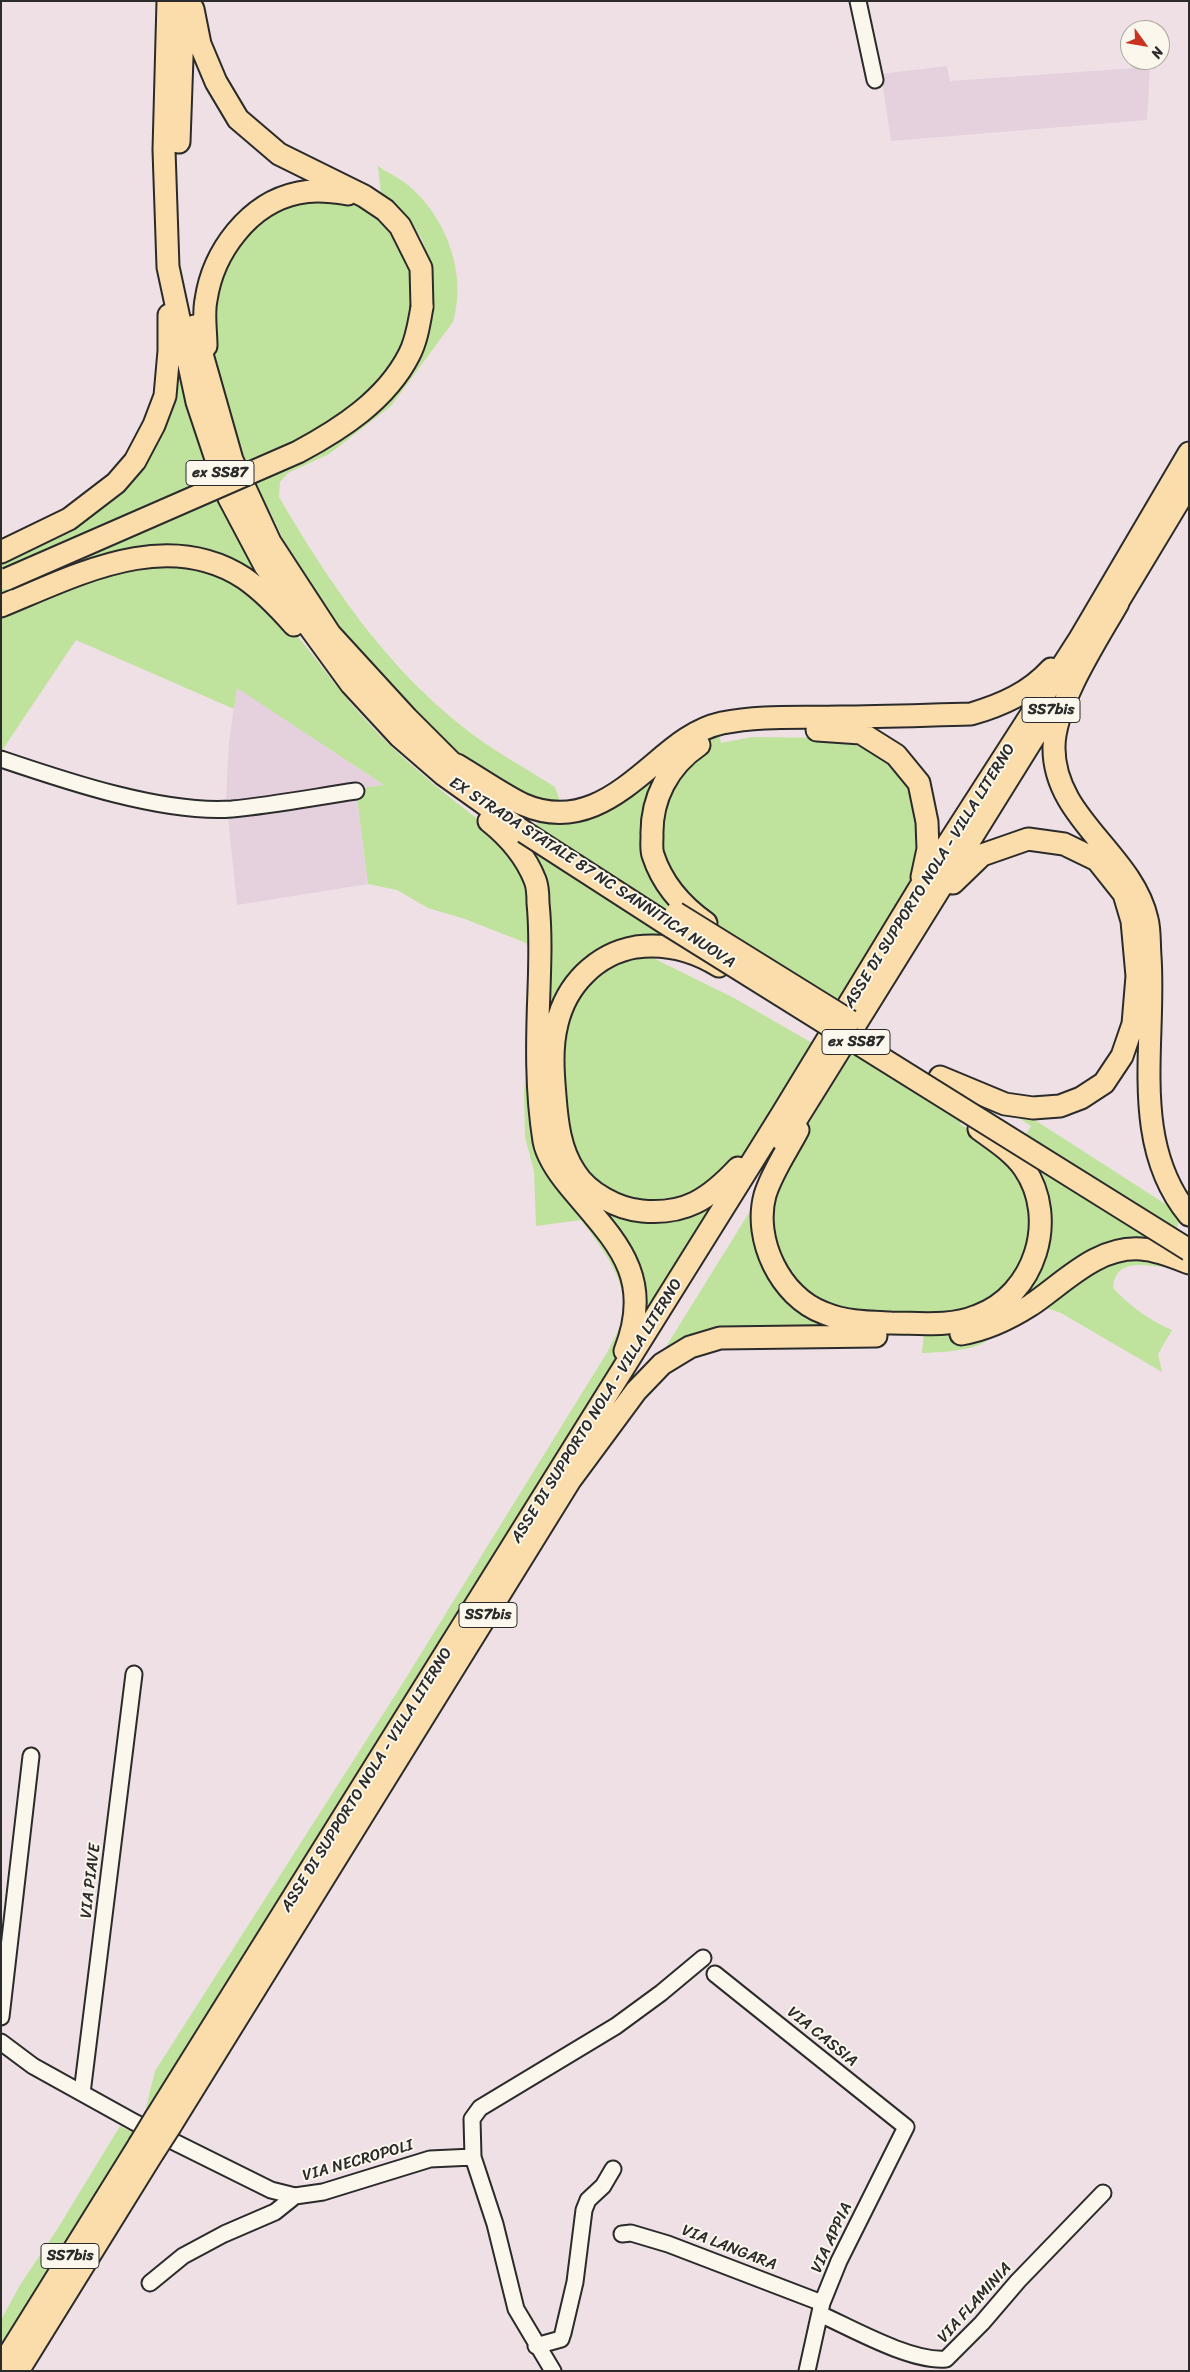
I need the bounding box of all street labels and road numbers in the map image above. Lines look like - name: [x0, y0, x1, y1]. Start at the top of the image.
- road number: ex SS87: [186, 460, 254, 486]
- road number: SS7bis: [1022, 698, 1080, 722]
- street label: ASSE DI SUPPORTO NOLA - VILLA LITERNO: [840, 740, 1020, 1012]
- street label: EX STRADA STATALE 87 NC SANNITICA NUOVA: [446, 773, 738, 973]
- road number: ex SS87: [822, 1030, 890, 1054]
- street label: ASSE DI SUPPORTO NOLA - VILLA LITERNO: [507, 1275, 687, 1547]
- road number: SS7bis: [459, 1602, 517, 1628]
- street label: ASSE DI SUPPORTO NOLA - VILLA LITERNO: [277, 1644, 457, 1916]
- street label: VIA PIAVE: [77, 1842, 105, 1920]
- street label: VIA CASSIA: [783, 2003, 861, 2071]
- street label: VIA NECROPOLI: [301, 2136, 415, 2186]
- street label: VIA APPIA: [807, 2200, 857, 2276]
- street label: VIA LANGARA: [679, 2221, 779, 2275]
- road number: SS7bis: [41, 2244, 99, 2268]
- street label: VIA FLAMINIA: [934, 2259, 1016, 2347]

